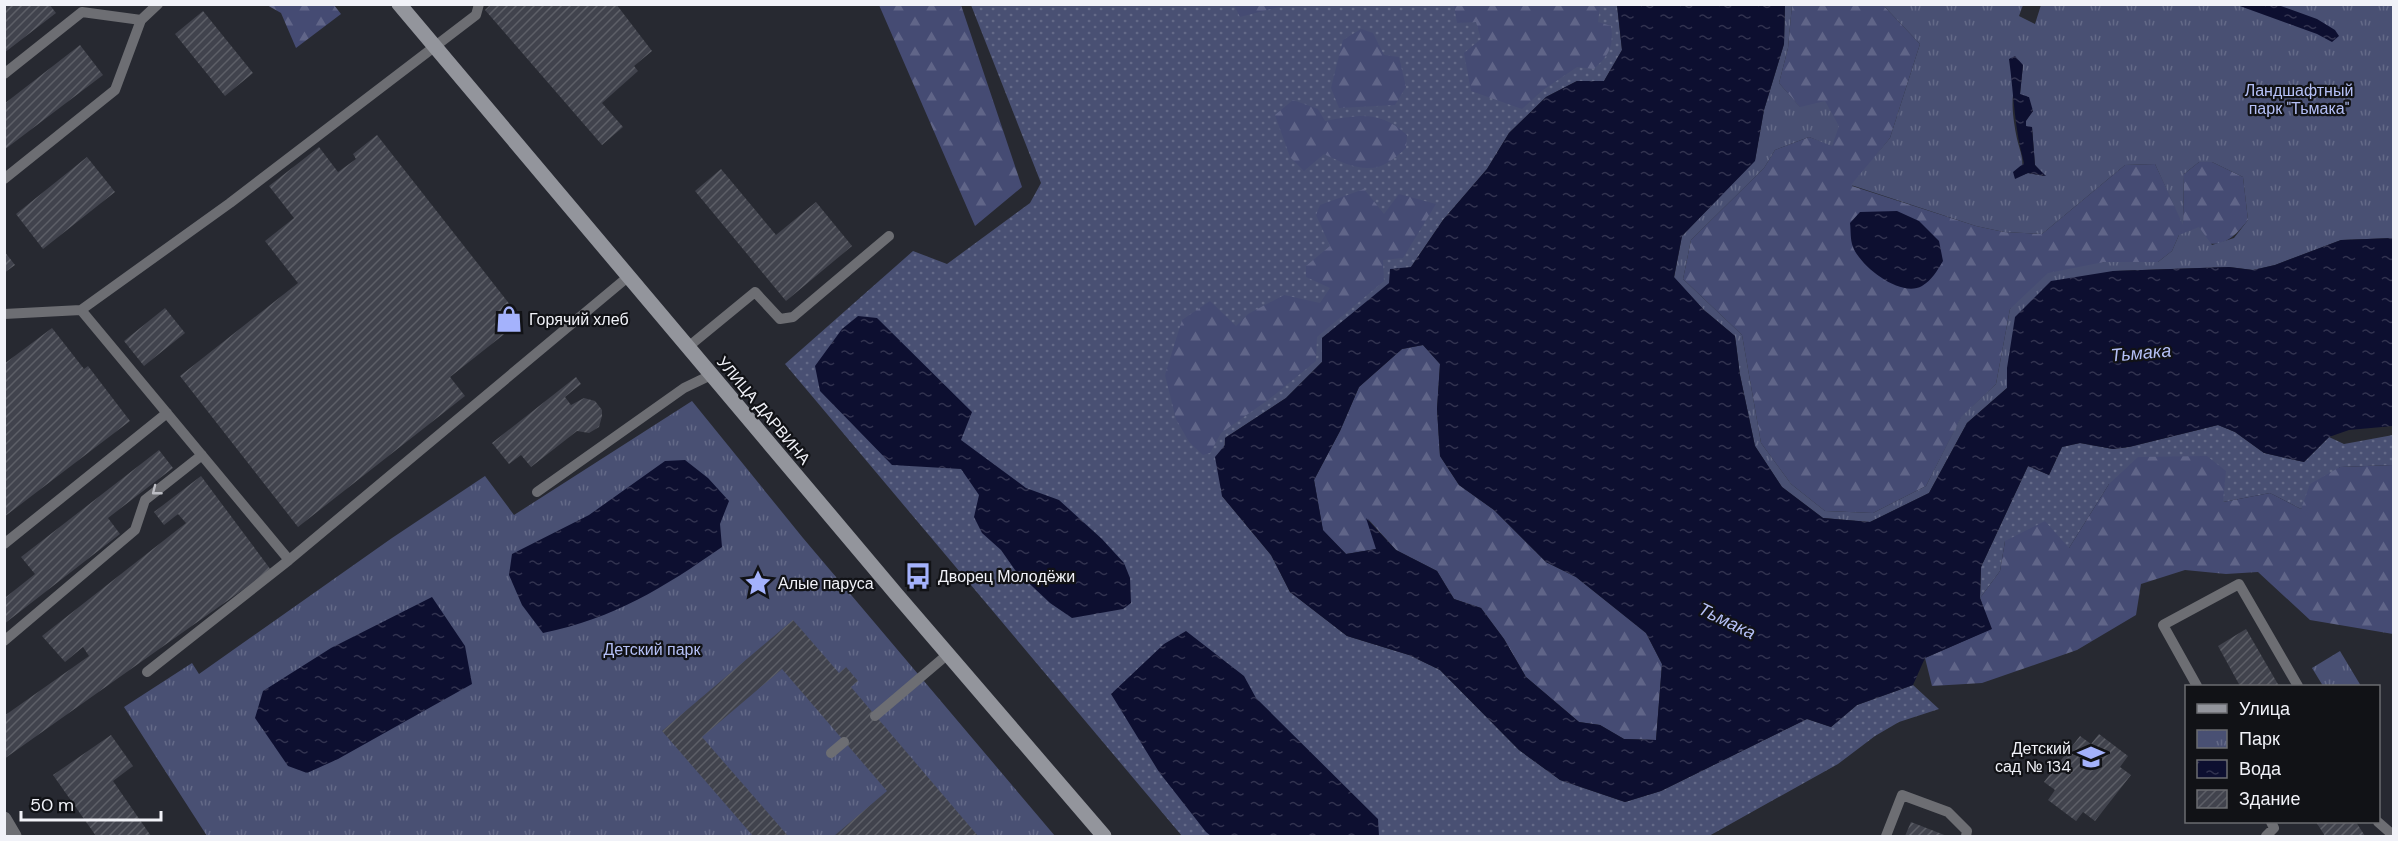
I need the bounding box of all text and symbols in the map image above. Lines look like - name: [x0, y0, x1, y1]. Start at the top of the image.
- park label: Ландшафтный парк "Тьмака": [2245, 80, 2353, 119]
- shop icon: Горячий хлеб: [494, 304, 524, 334]
- place label: Горячий хлеб: [529, 309, 629, 330]
- water label: Тьмака: [2110, 338, 2172, 368]
- street label: УЛИЦА ДАРВИНА: [712, 352, 815, 469]
- one-way arrow: [152, 484, 163, 495]
- bus stop icon: Дворец Молодёжи: [903, 561, 933, 591]
- place label: Дворец Молодёжи: [938, 566, 1075, 587]
- place icon: Алые паруса: [743, 568, 773, 598]
- place label: Алые паруса: [778, 573, 874, 594]
- water label: Тьмака: [1694, 597, 1760, 645]
- park label: Детский парк: [604, 639, 701, 660]
- legend: [2185, 685, 2380, 823]
- text: Улица: [2239, 697, 2291, 721]
- text: Парк: [2239, 727, 2280, 751]
- place label: Детский сад № 134: [1995, 738, 2071, 777]
- school or university icon: Детский сад № 134: [2076, 742, 2106, 772]
- text: Вода: [2239, 757, 2282, 781]
- scale bar: [21, 784, 160, 822]
- text: Здание: [2239, 787, 2300, 811]
- text: 50 m: [30, 793, 74, 817]

